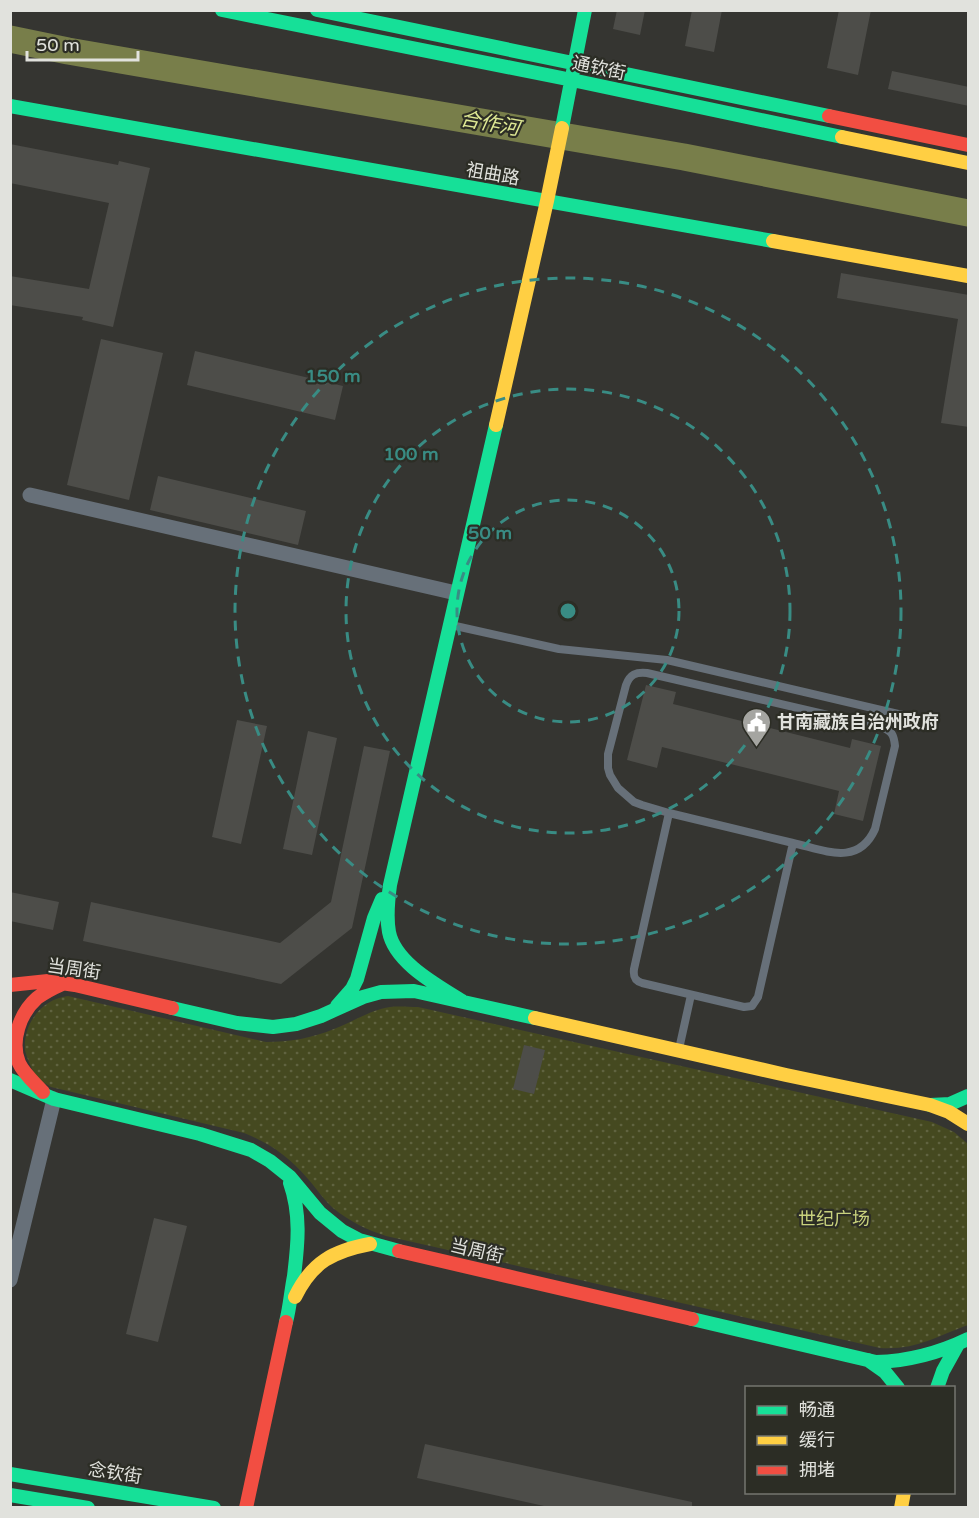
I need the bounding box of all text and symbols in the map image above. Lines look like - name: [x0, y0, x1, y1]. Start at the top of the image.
- scale bar: [27, 24, 138, 62]
- text: 50 m: [36, 34, 80, 56]
- street label: 通钦街: [570, 52, 628, 84]
- water label: 合作河: [458, 107, 525, 142]
- street label: 祖曲路: [465, 158, 521, 190]
- text: 150 m: [305, 365, 361, 387]
- text: 100 m: [383, 443, 439, 465]
- text: 50 m: [468, 522, 512, 544]
- centre of rings: [558, 601, 578, 621]
- public building icon: 甘南藏族自治州政府: [740, 706, 772, 748]
- place label: 甘南藏族自治州政府: [777, 711, 939, 733]
- street label: 当周街: [46, 954, 102, 984]
- park label: 世纪广场: [798, 1208, 870, 1230]
- street label: 当周街: [448, 1234, 506, 1268]
- legend: [745, 1386, 955, 1494]
- text: 畅通: [799, 1399, 835, 1421]
- text: 缓行: [799, 1429, 835, 1451]
- street label: 念钦街: [87, 1458, 143, 1488]
- text: 拥堵: [799, 1459, 835, 1481]

